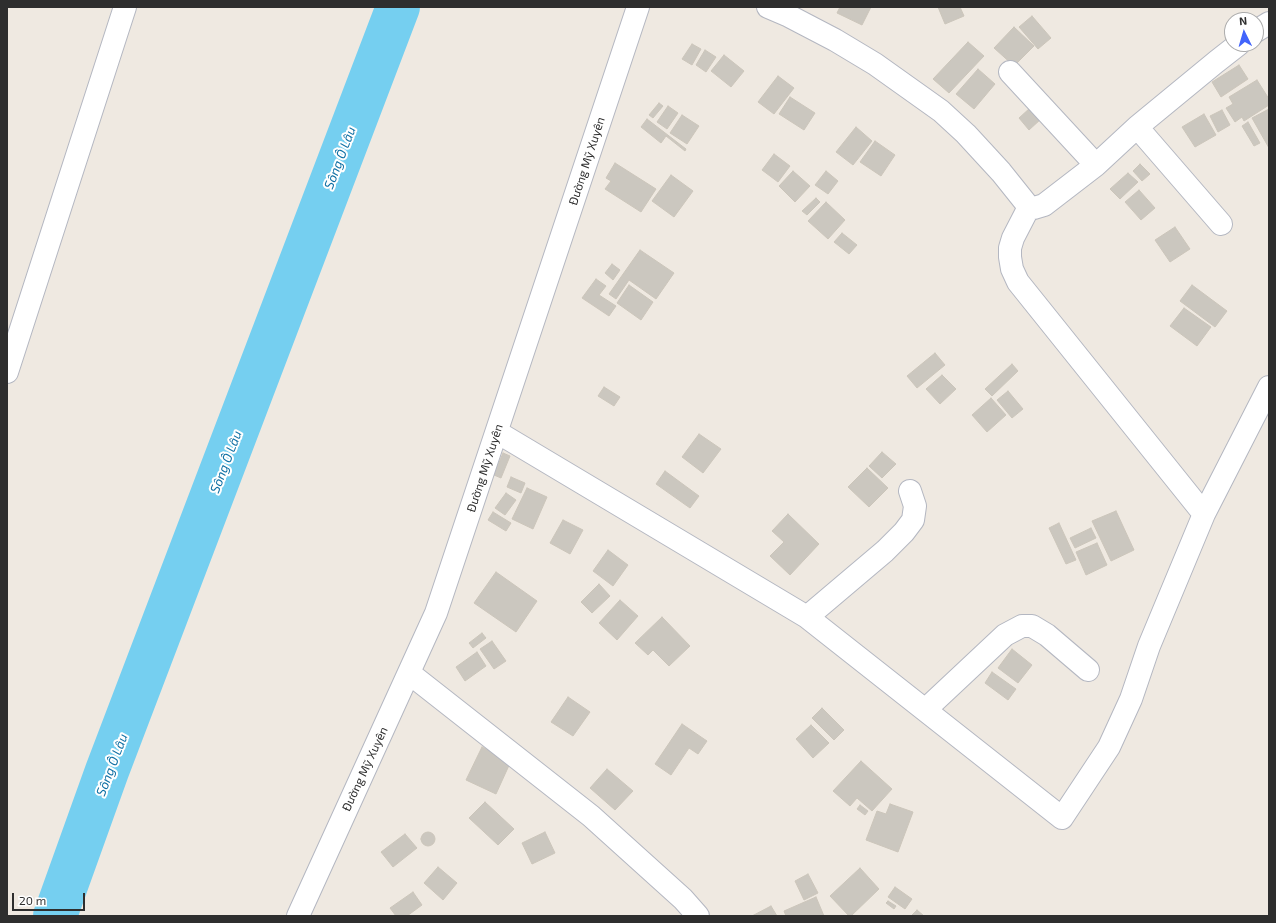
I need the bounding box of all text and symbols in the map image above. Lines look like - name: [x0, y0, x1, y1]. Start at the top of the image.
- north arrow: [1224, 12, 1264, 52]
- text: N: [1238, 14, 1248, 27]
- street label: Đường Mỹ Xuyên: [566, 115, 608, 207]
- water label: Sông Ô Lâu: [321, 125, 359, 191]
- street label: Đường Mỹ Xuyên: [464, 422, 506, 514]
- water label: Sông Ô Lâu: [207, 429, 245, 495]
- street label: Đường Mỹ Xuyên: [339, 724, 391, 814]
- water label: Sông Ô Lâu: [93, 732, 131, 798]
- scale bar: [14, 885, 87, 911]
- text: 20 m: [19, 893, 46, 907]

